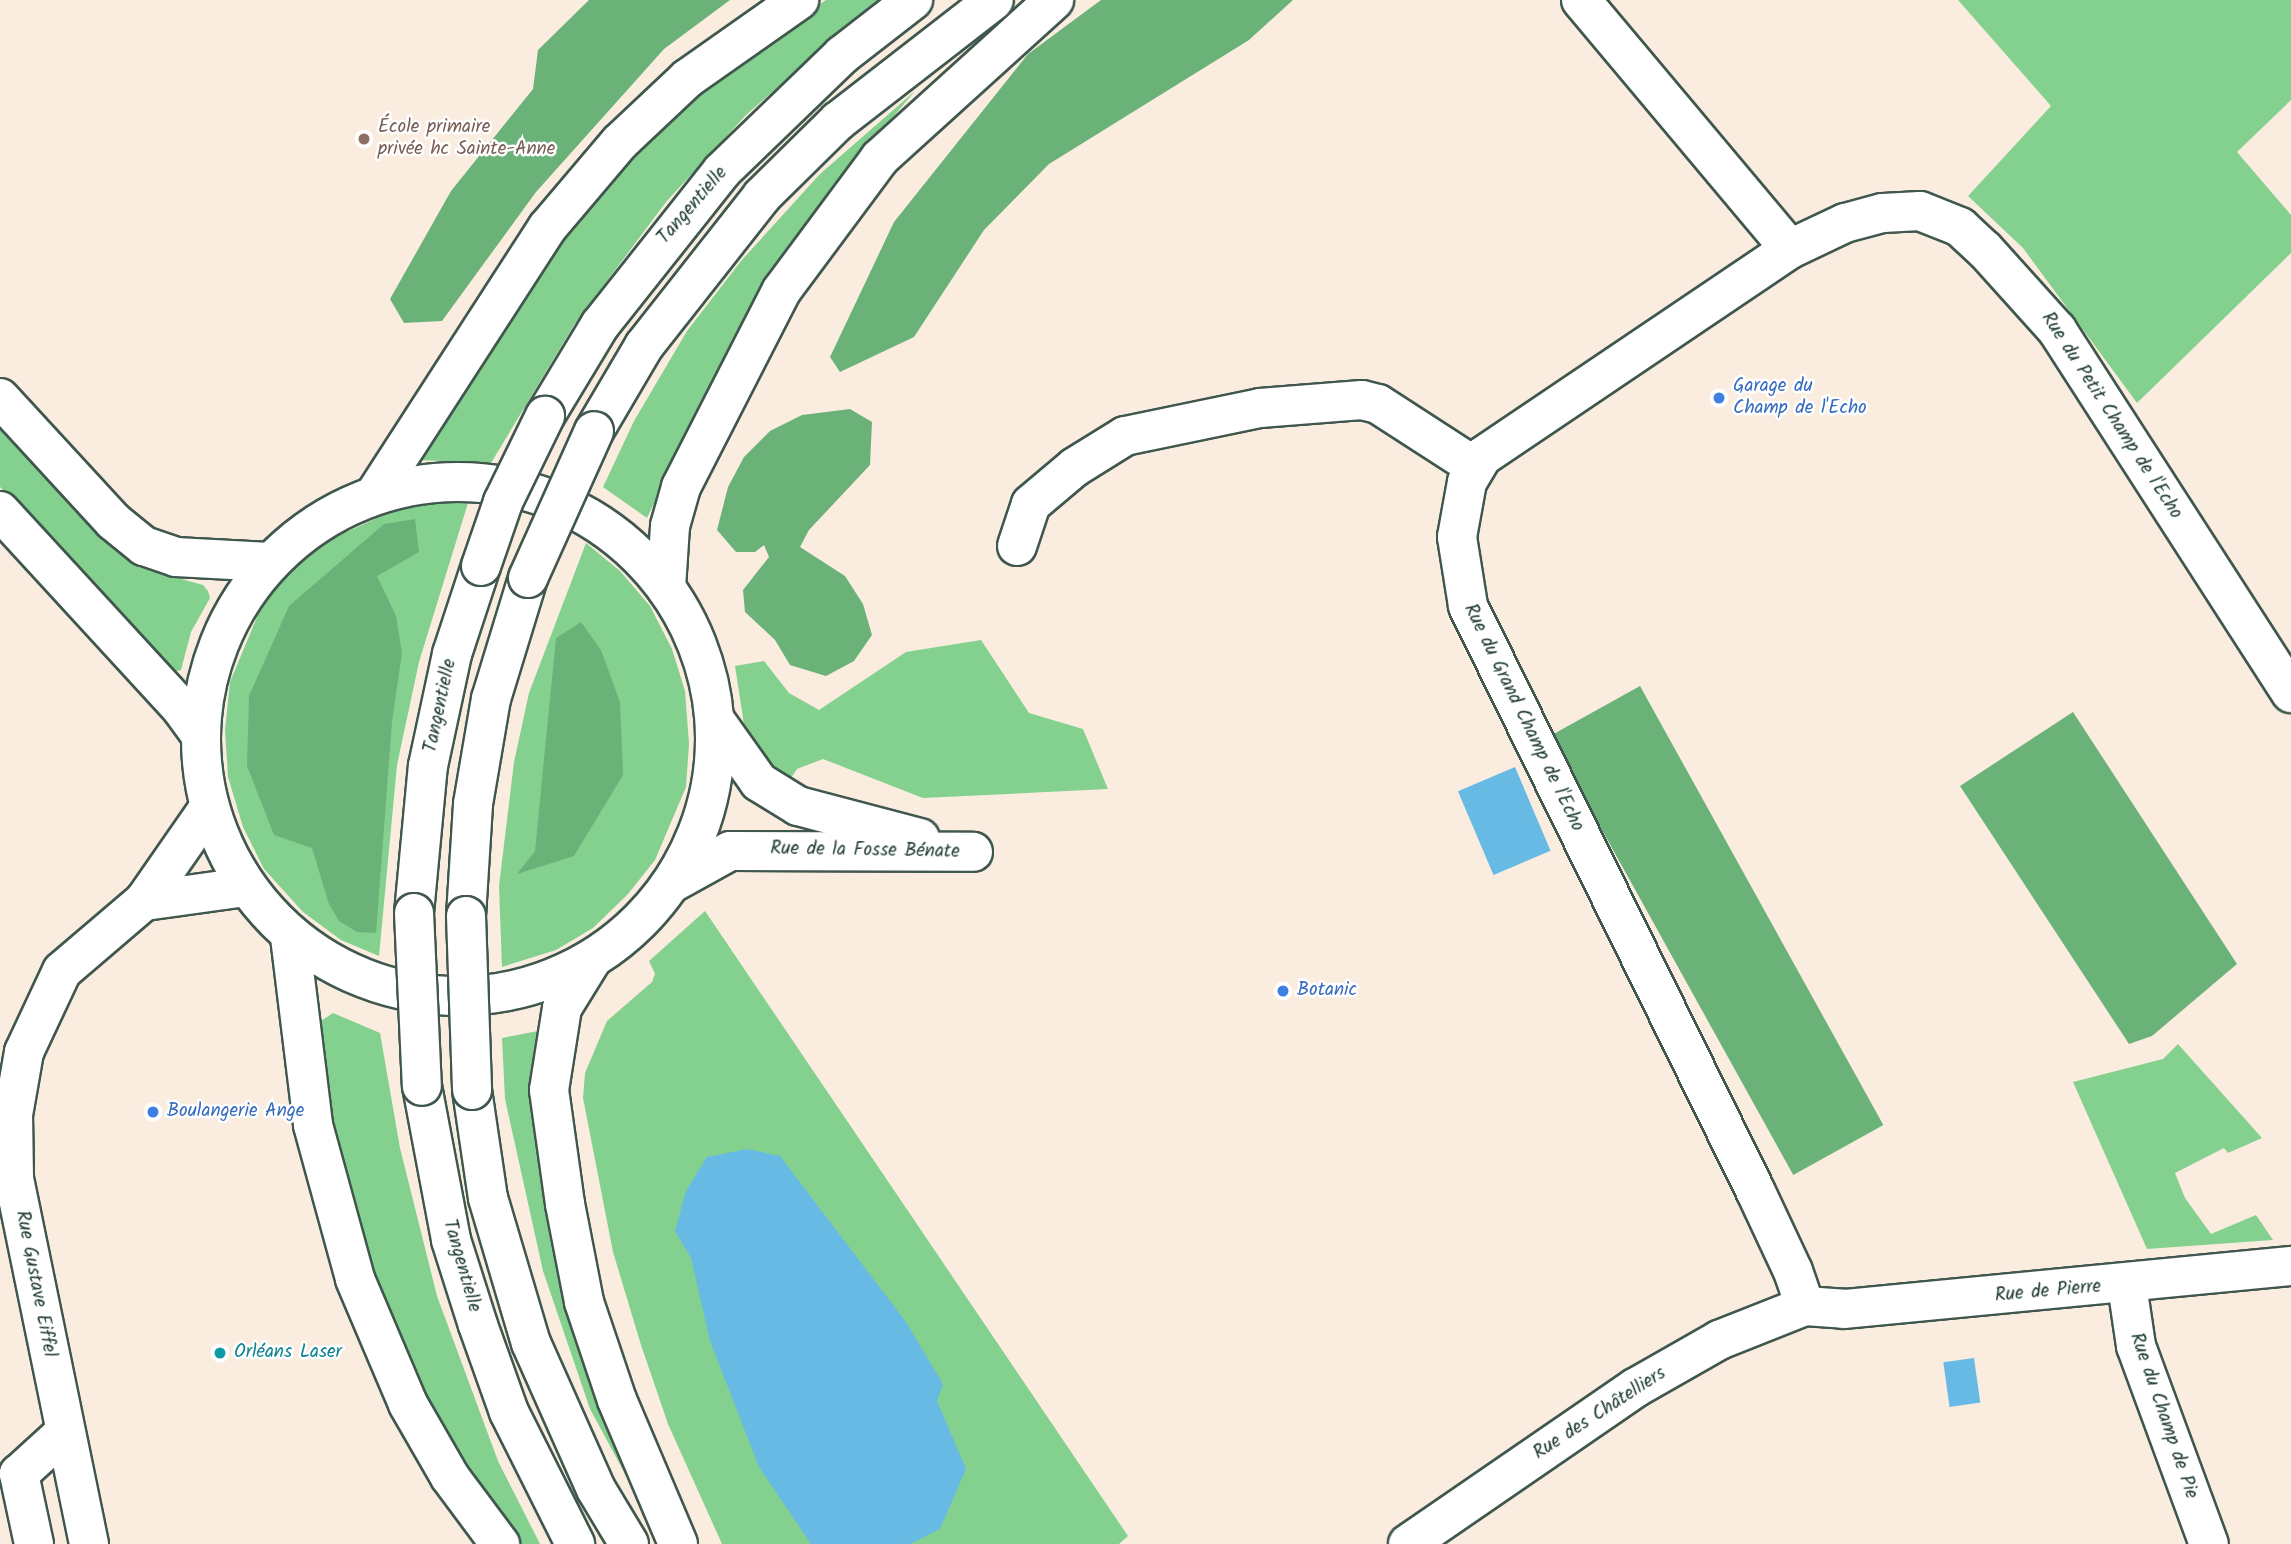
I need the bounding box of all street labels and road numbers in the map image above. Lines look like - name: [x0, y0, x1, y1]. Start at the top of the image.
- street label: Tangentielle: [653, 163, 733, 249]
- street label: Rue du Petit Champ de l'Echo: [2036, 308, 2186, 524]
- street label: Rue du Grand Champ de l'Echo: [1458, 600, 1588, 836]
- street label: Tangentielle: [420, 657, 462, 755]
- street label: Rue de la Fosse Bénate: [770, 838, 960, 864]
- street label: Rue Gustave Eiffel: [10, 1209, 60, 1359]
- street label: Tangentielle: [437, 1217, 485, 1315]
- street label: Rue de Pierre: [1994, 1276, 2102, 1308]
- street label: Rue du Champ de Pie: [2124, 1330, 2202, 1502]
- street label: Rue des Châtelliers: [1529, 1363, 1671, 1465]

